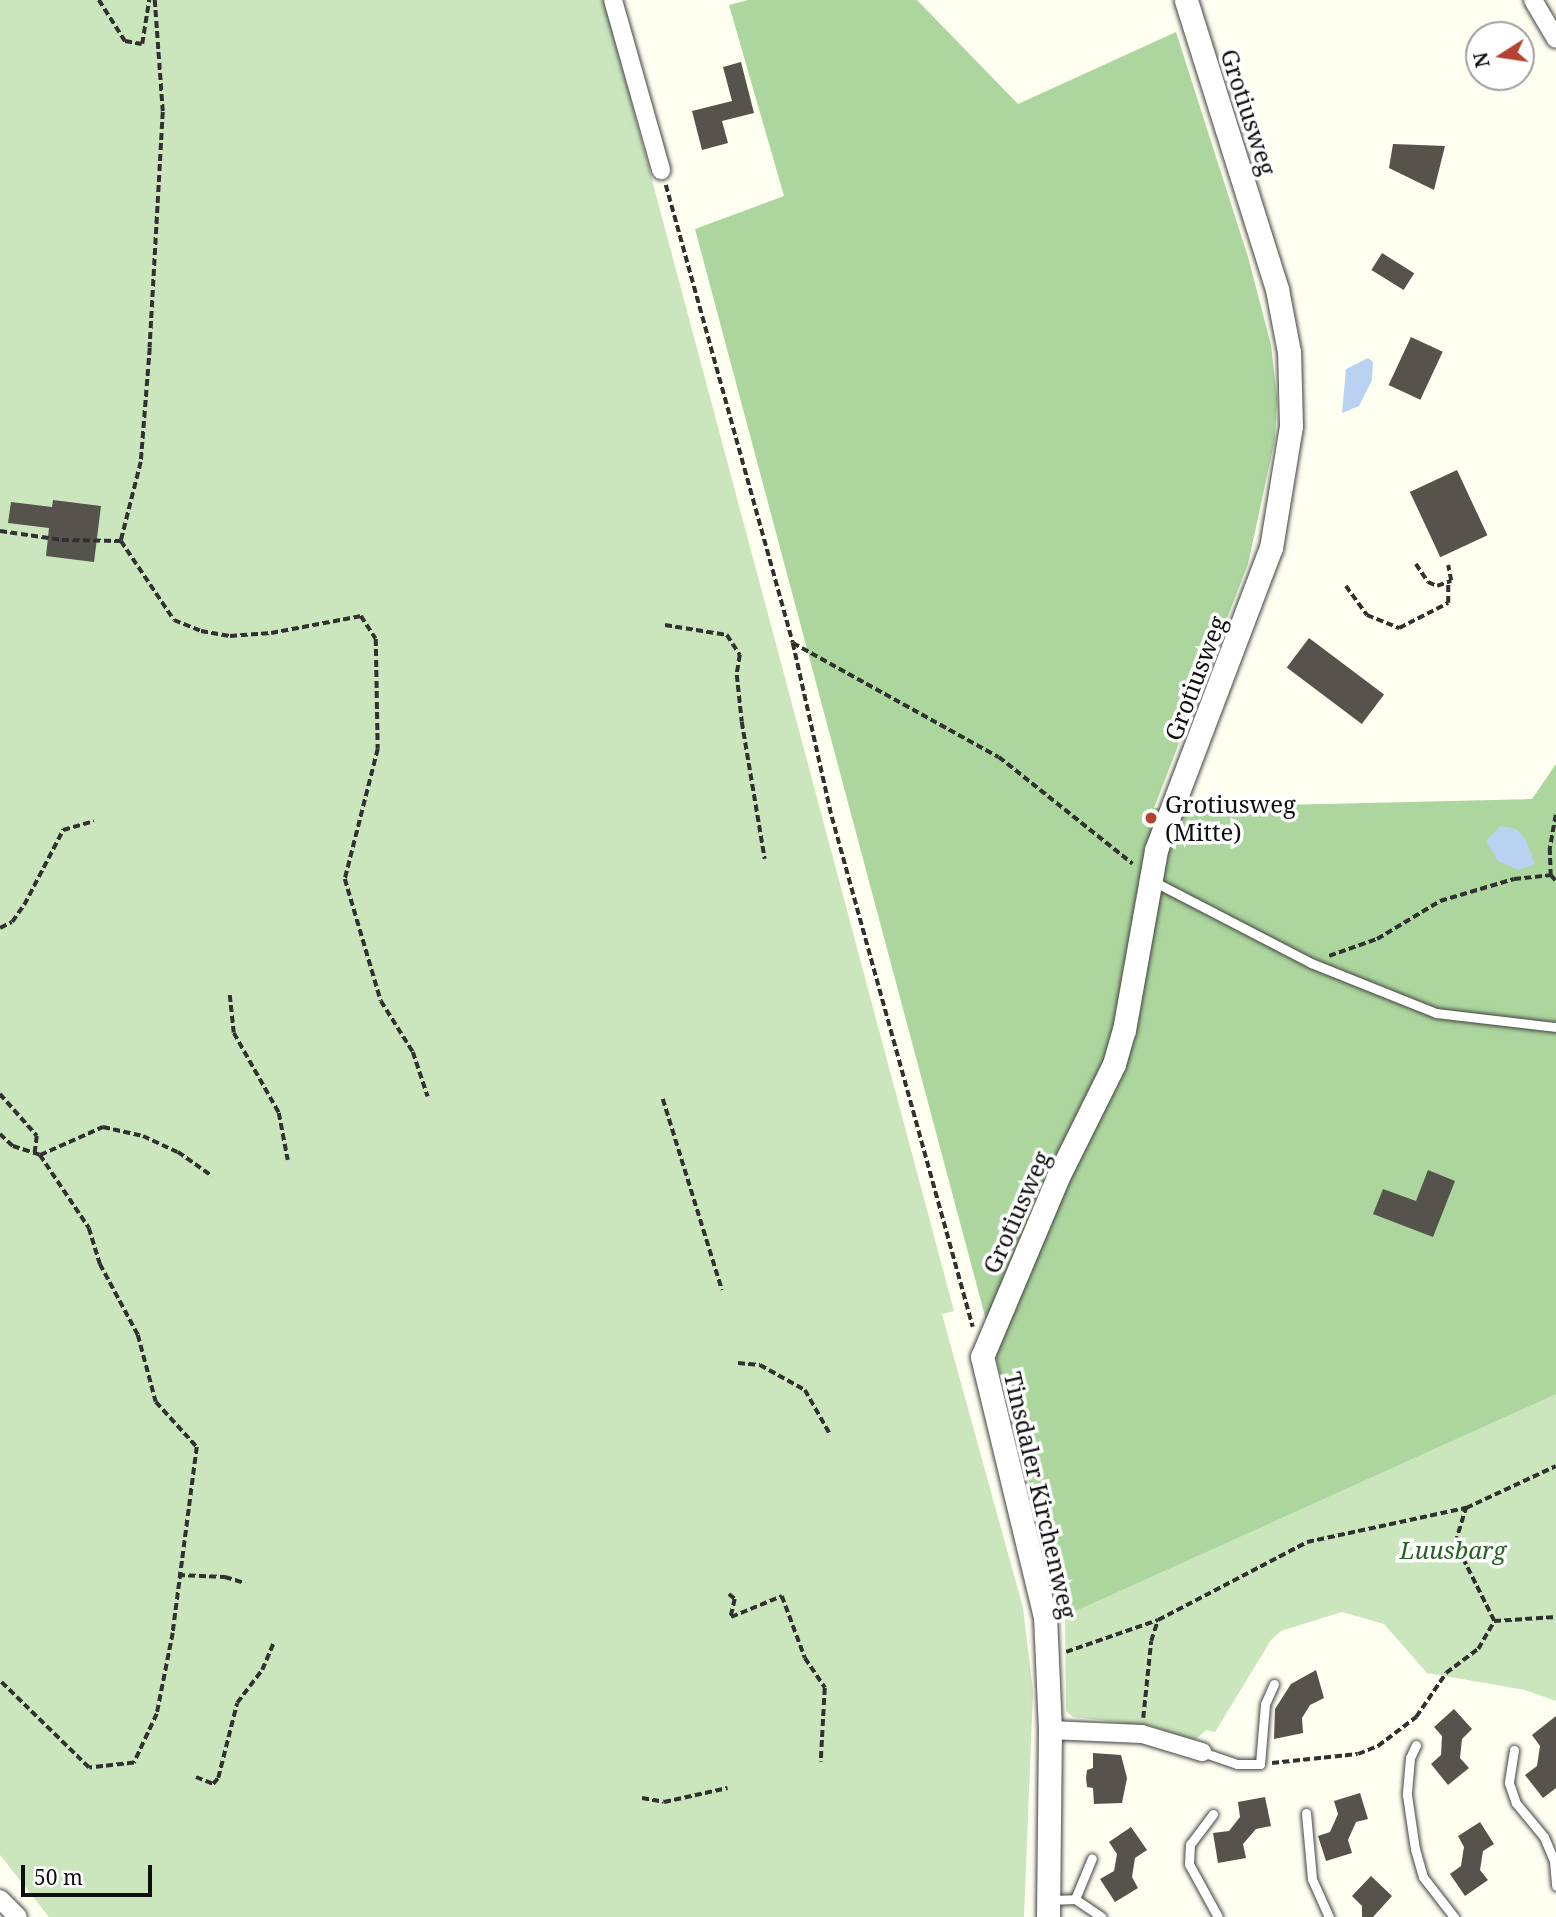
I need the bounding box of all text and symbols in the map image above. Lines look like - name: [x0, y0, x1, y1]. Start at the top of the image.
- north arrow: [1465, 21, 1535, 91]
- street label: Grotiusweg: [1215, 45, 1283, 179]
- text: N: [1467, 50, 1496, 70]
- street label: Grotiusweg: [1158, 612, 1232, 744]
- place label: Grotiusweg (Mitte): [1165, 790, 1296, 846]
- marker: Grotiusweg (Mitte): [1143, 810, 1159, 826]
- street label: Grotiusweg: [976, 1146, 1056, 1278]
- street label: Tinsdaler Kirchenweg: [999, 1369, 1083, 1621]
- park label: Luusbarg: [1400, 1536, 1506, 1564]
- scale bar: [24, 1850, 156, 1894]
- text: 50 m: [34, 1863, 83, 1891]

